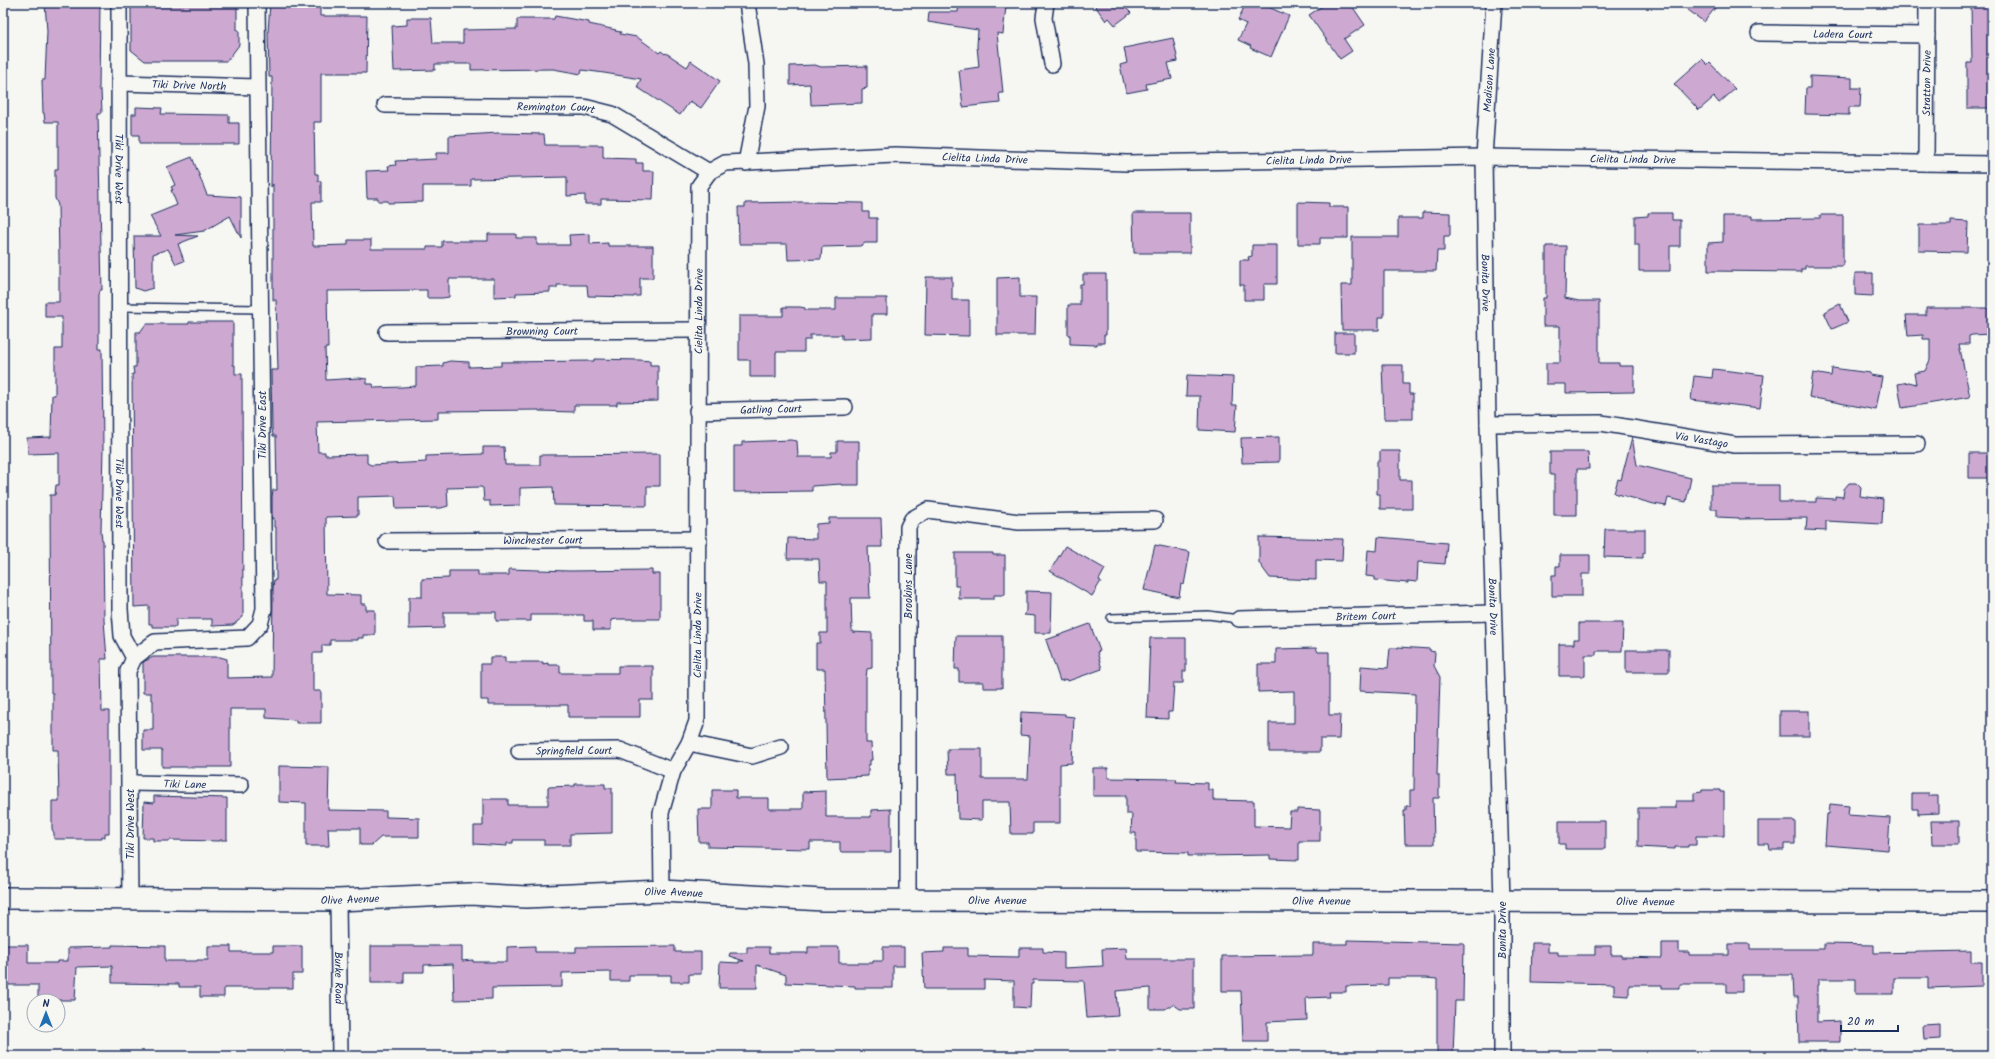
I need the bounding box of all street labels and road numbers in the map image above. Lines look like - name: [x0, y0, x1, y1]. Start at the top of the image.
- street label: Ladera Court: [1813, 26, 1874, 44]
- street label: Madison Lane: [1479, 48, 1501, 113]
- street label: Stratton Drive: [1918, 50, 1937, 116]
- street label: Tiki Drive North: [151, 76, 226, 96]
- street label: Remington Court: [517, 98, 597, 120]
- street label: Tiki Drive West: [109, 134, 127, 205]
- street label: Cielita Linda Drive: [942, 149, 1028, 170]
- street label: Cielita Linda Drive: [1590, 150, 1676, 170]
- street label: Cielita Linda Drive: [1266, 151, 1352, 171]
- street label: Bonita Drive: [1475, 254, 1494, 312]
- street label: Cielita Linda Drive: [690, 268, 709, 354]
- street label: Browning Court: [506, 323, 579, 341]
- street label: Tiki Drive East: [254, 390, 272, 459]
- street label: Gatling Court: [740, 400, 803, 420]
- street label: Via Vastago: [1674, 427, 1729, 454]
- street label: Tiki Drive West: [110, 458, 128, 529]
- street label: Winchester Court: [503, 532, 584, 550]
- street label: Brookins Lane: [900, 553, 918, 619]
- street label: Bonita Drive: [1483, 578, 1502, 636]
- street label: Cielita Linda Drive: [689, 592, 707, 678]
- street label: Britem Court: [1336, 607, 1397, 627]
- street label: Springfield Court: [536, 742, 613, 761]
- street label: Tiki Lane: [163, 776, 207, 794]
- street label: Tiki Drive West: [122, 788, 140, 859]
- street label: Olive Avenue: [644, 883, 703, 903]
- street label: Olive Avenue: [321, 890, 380, 910]
- street label: Olive Avenue: [968, 892, 1027, 910]
- street label: Olive Avenue: [1292, 893, 1351, 911]
- street label: Olive Avenue: [1616, 893, 1675, 911]
- street label: Bonita Drive: [1494, 901, 1512, 959]
- street label: Burke Road: [329, 952, 347, 1005]

